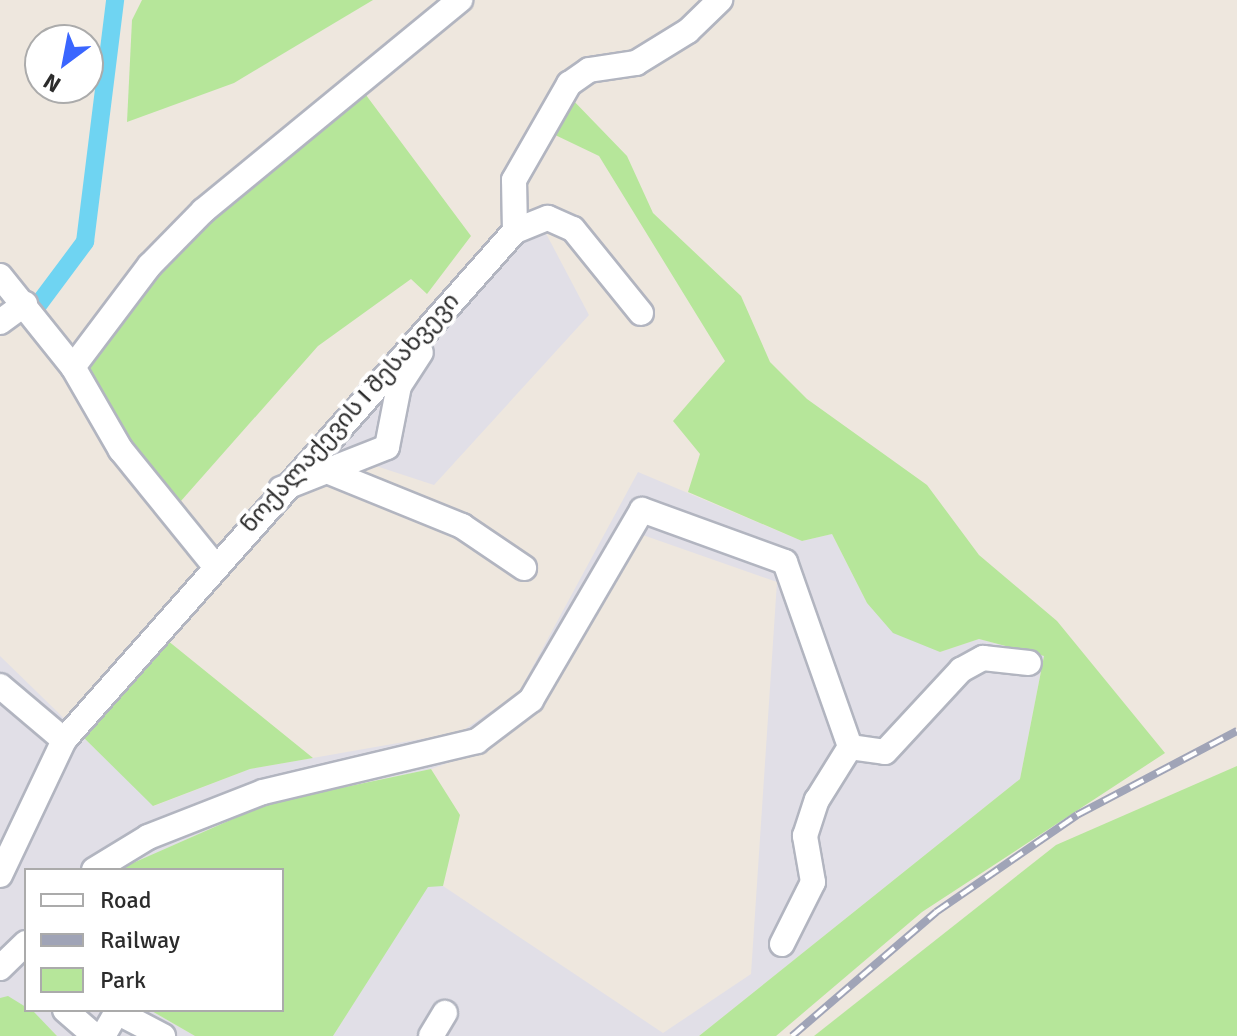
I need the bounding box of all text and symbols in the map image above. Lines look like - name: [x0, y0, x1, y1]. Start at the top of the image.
- north arrow: [24, 24, 104, 104]
- text: N: [38, 68, 66, 99]
- street label: ნოქალაქევის I შესახვევი: [235, 287, 465, 539]
- legend: [24, 868, 284, 1012]
- text: Road: [100, 885, 151, 915]
- text: Railway: [100, 925, 180, 955]
- text: Park: [100, 965, 146, 995]

